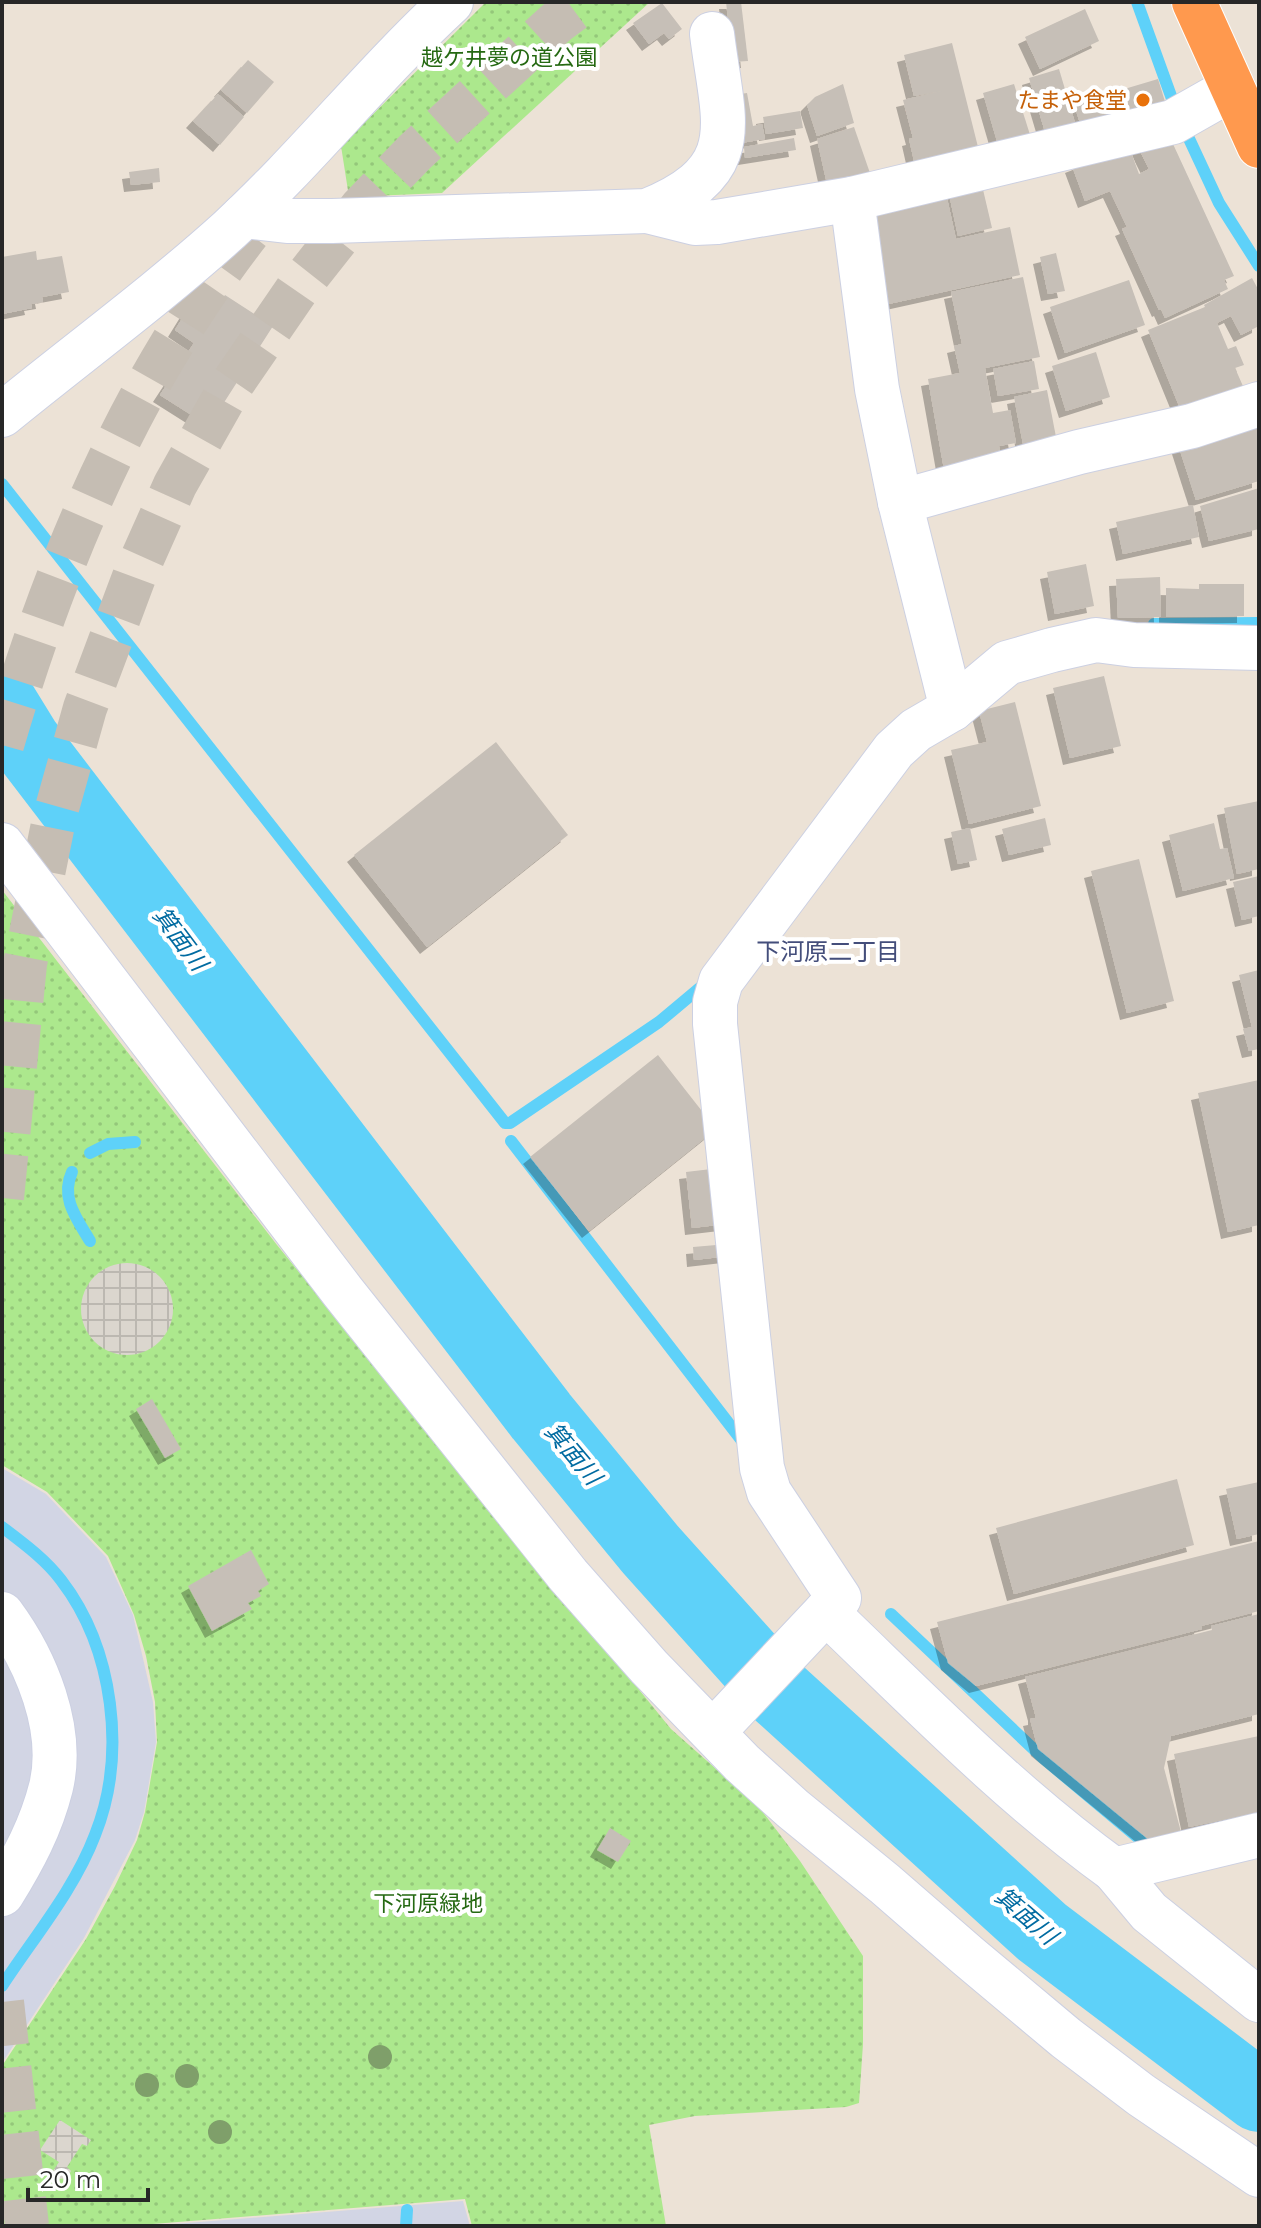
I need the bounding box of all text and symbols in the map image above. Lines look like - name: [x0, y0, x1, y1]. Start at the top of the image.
- park label: 越ケ井夢の道公園: [421, 44, 597, 71]
- place label: たまや食堂: [1018, 87, 1127, 114]
- marker: たまや食堂: [1134, 91, 1152, 109]
- water label: 箕面川: [147, 901, 215, 979]
- district label: 下河原二丁目: [756, 937, 900, 966]
- water label: 箕面川: [539, 1417, 610, 1493]
- water label: 箕面川: [990, 1881, 1065, 1952]
- park label: 下河原緑地: [373, 1890, 483, 1917]
- scale bar: [28, 2152, 148, 2202]
- text: 20 m: [40, 2165, 101, 2194]

